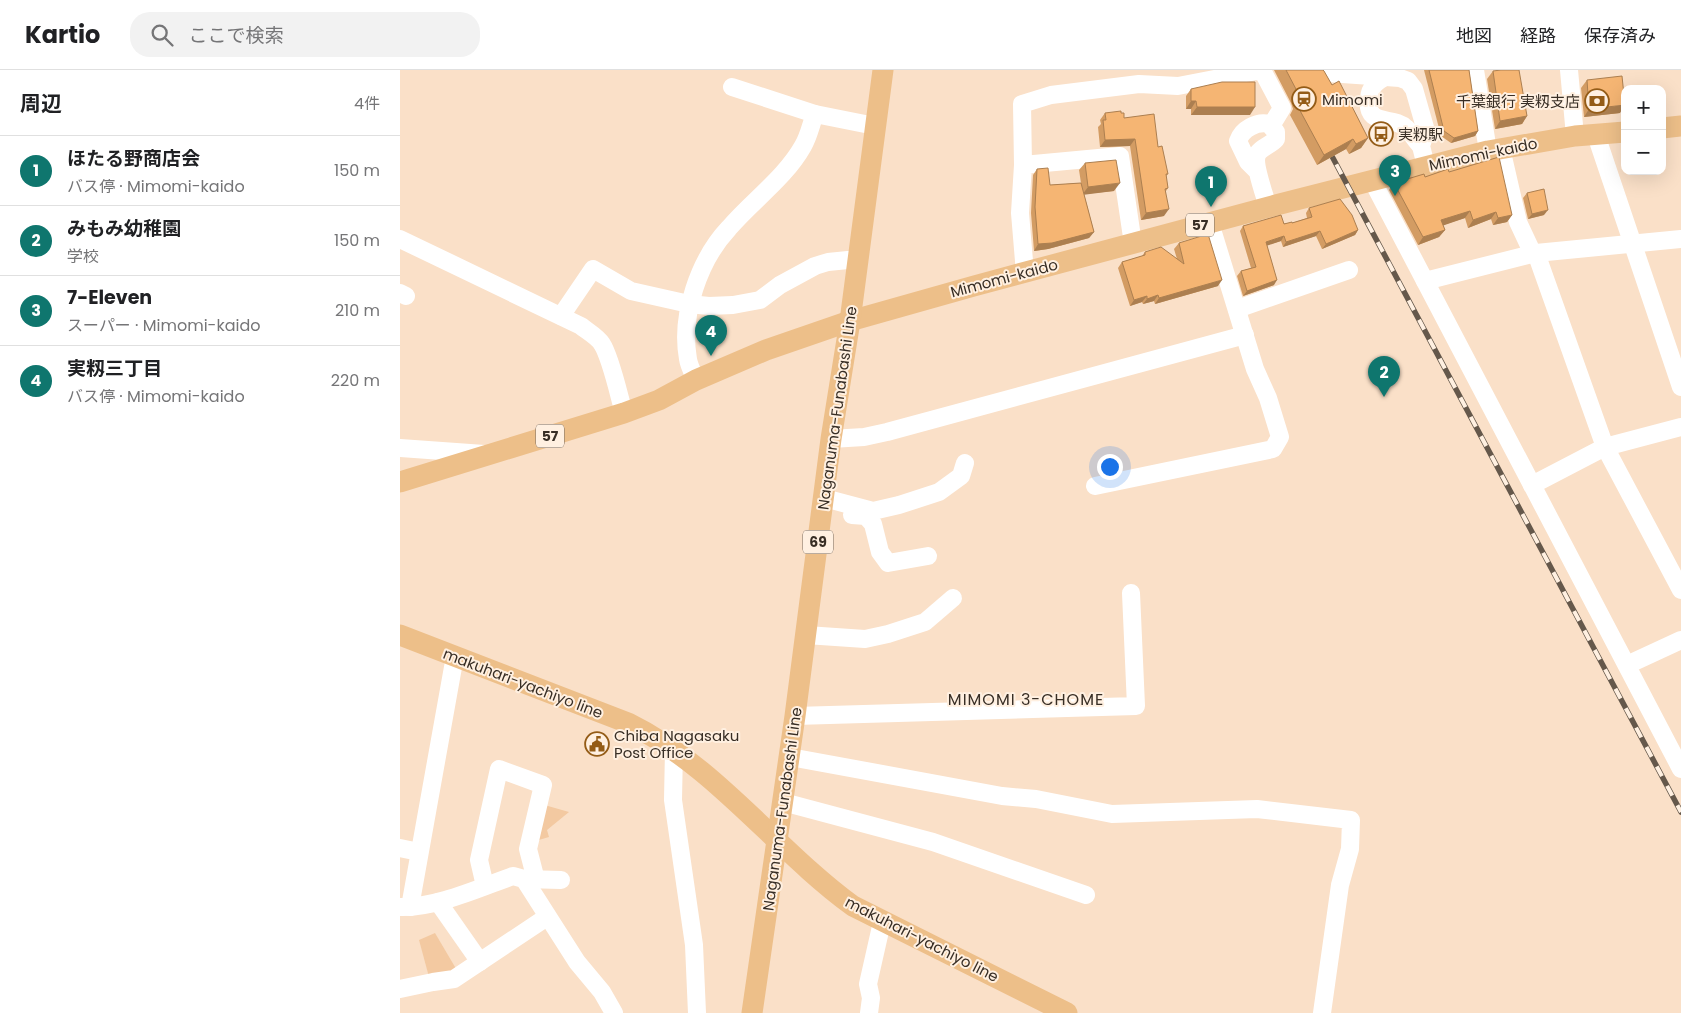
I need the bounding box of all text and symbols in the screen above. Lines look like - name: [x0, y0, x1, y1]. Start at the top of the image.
- search box: [130, 12, 480, 57]
- text: Kartio: [25, 18, 100, 51]
- icon: search: [148, 21, 176, 49]
- text: ここで検索: [188, 22, 283, 49]
- text: 地図: [1456, 23, 1492, 48]
- text: 経路: [1520, 23, 1556, 48]
- text: 保存済み: [1584, 23, 1656, 48]
- map controls: [1621, 85, 1666, 175]
- button: +: [1621, 85, 1666, 130]
- station icon: Mimomi: [1291, 86, 1317, 112]
- bank icon: 千葉銀行 実籾支店: [1584, 88, 1610, 114]
- text: 周辺: [20, 89, 62, 118]
- place label: Mimomi: [1322, 89, 1383, 110]
- place label: 千葉銀行 実籾支店: [1456, 91, 1580, 112]
- text: 4件: [354, 92, 380, 115]
- bus stop icon: 実籾駅: [1368, 121, 1394, 147]
- place label: 実籾駅: [1398, 124, 1443, 145]
- button: −: [1621, 130, 1666, 175]
- street label: Mimomi-kaido: [1427, 132, 1539, 176]
- text: ほたる野商店会: [67, 145, 200, 172]
- pin: 3: [1379, 155, 1411, 196]
- text: 1: [33, 159, 39, 182]
- text: 150 m: [334, 159, 380, 182]
- pin: 1: [1195, 166, 1227, 207]
- text: バス停 · Mimomi-kaido: [67, 175, 245, 198]
- road number: 57: [1186, 214, 1214, 236]
- text: みもみ幼稚園: [67, 215, 181, 242]
- text: 2: [31, 229, 41, 252]
- text: 150 m: [334, 229, 380, 252]
- text: 学校: [67, 245, 99, 268]
- street label: Mimomi-kaido: [948, 254, 1060, 302]
- text: 7-Eleven: [67, 284, 152, 311]
- text: 3: [31, 299, 41, 322]
- text: 210 m: [335, 299, 380, 322]
- street label: Naganuma-Funabashi Line: [812, 305, 862, 511]
- text: スーパー · Mimomi-kaido: [67, 314, 261, 337]
- pin: 4: [695, 315, 727, 356]
- text: 実籾三丁目: [67, 355, 162, 382]
- pin: 2: [1368, 356, 1400, 397]
- text: 4: [31, 369, 41, 392]
- text: 220 m: [331, 369, 380, 392]
- text: バス停 · Mimomi-kaido: [67, 385, 245, 408]
- road number: 57: [536, 424, 564, 448]
- your location: [1097, 454, 1123, 480]
- road number: 69: [803, 531, 833, 554]
- street label: makuhari-yachiyo line: [440, 643, 606, 723]
- district label: MIMOMI 3-CHOME: [948, 688, 1104, 711]
- street label: Naganuma-Funabashi Line: [757, 706, 807, 912]
- place label: Chiba Nagasaku Post Office: [614, 725, 739, 763]
- public building icon: Chiba Nagasaku Post Office: [584, 731, 610, 757]
- street label: makuhari-yachiyo line: [842, 891, 1002, 987]

